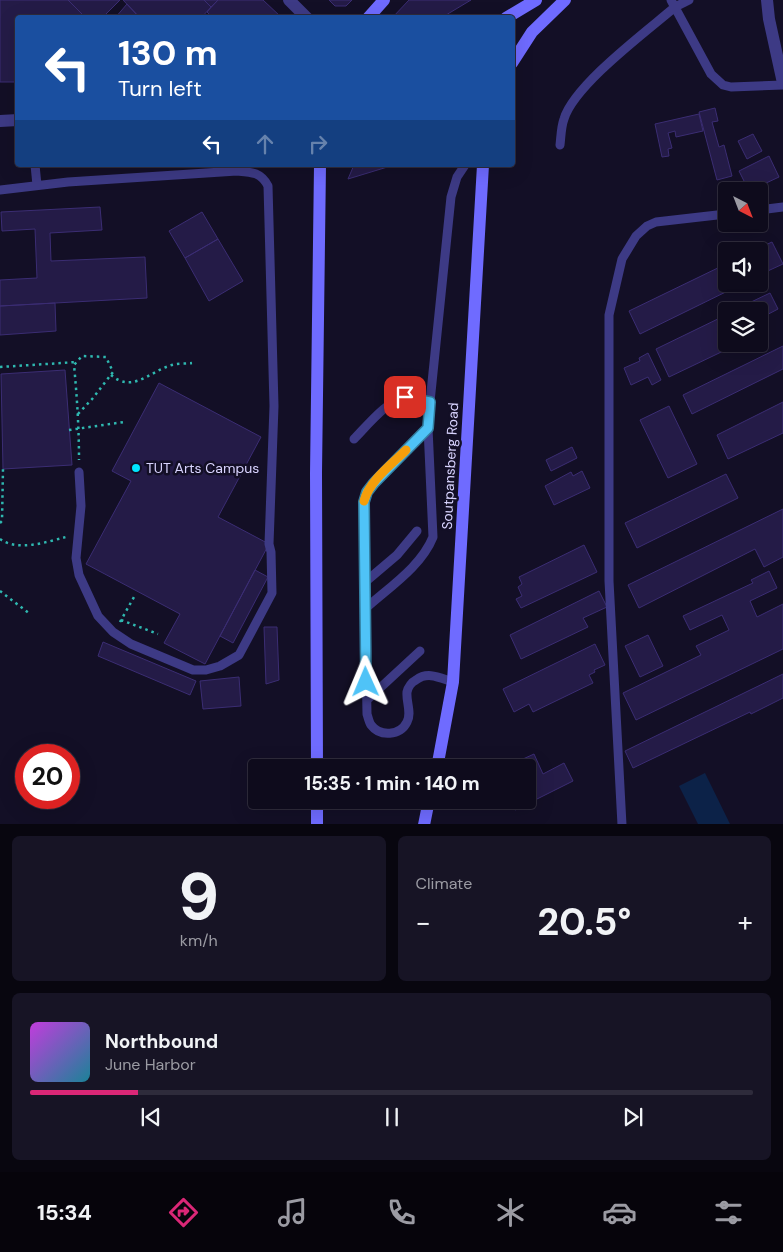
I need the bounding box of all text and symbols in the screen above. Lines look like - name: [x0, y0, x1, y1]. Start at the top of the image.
- text: 130 m: [118, 30, 218, 76]
- icon: left: [35, 35, 100, 100]
- text: Turn left: [118, 74, 202, 103]
- icon: left: [198, 130, 226, 158]
- icon: ahead: [251, 130, 279, 158]
- icon: right: [304, 130, 332, 158]
- north arrow: [718, 182, 768, 232]
- map controls: [718, 182, 768, 352]
- button: sound: [718, 242, 768, 292]
- button: layers: [718, 302, 768, 352]
- pin: [384, 376, 426, 418]
- icon: arrive: [391, 383, 419, 411]
- street label: Soutpansberg Road: [438, 402, 462, 530]
- place label: TUT Arts Campus: [146, 459, 259, 477]
- marker: TUT Arts Campus: [130, 462, 142, 474]
- position arrow: [339, 655, 391, 707]
- speed limit sign: 20: [15, 744, 80, 809]
- text: 15:35 · 1 min · 140 m: [304, 771, 480, 796]
- text: 9: [178, 855, 219, 939]
- text: Climate: [416, 873, 472, 894]
- text: 20.5°: [537, 897, 631, 947]
- text: −: [416, 904, 431, 941]
- text: +: [738, 904, 753, 941]
- text: km/h: [180, 930, 218, 951]
- text: Northbound: [105, 1029, 218, 1054]
- text: June Harbor: [105, 1054, 196, 1075]
- icon: previous: [137, 1103, 165, 1131]
- icon: pause: [378, 1103, 406, 1131]
- icon: next: [619, 1103, 647, 1131]
- icon: directions: [166, 1195, 201, 1230]
- icon: music: [275, 1195, 310, 1230]
- icon: phone: [384, 1195, 419, 1230]
- icon: climate: [493, 1195, 528, 1230]
- icon: car: [602, 1195, 637, 1230]
- icon: filters: [711, 1195, 746, 1230]
- text: 15:34: [37, 1198, 92, 1227]

